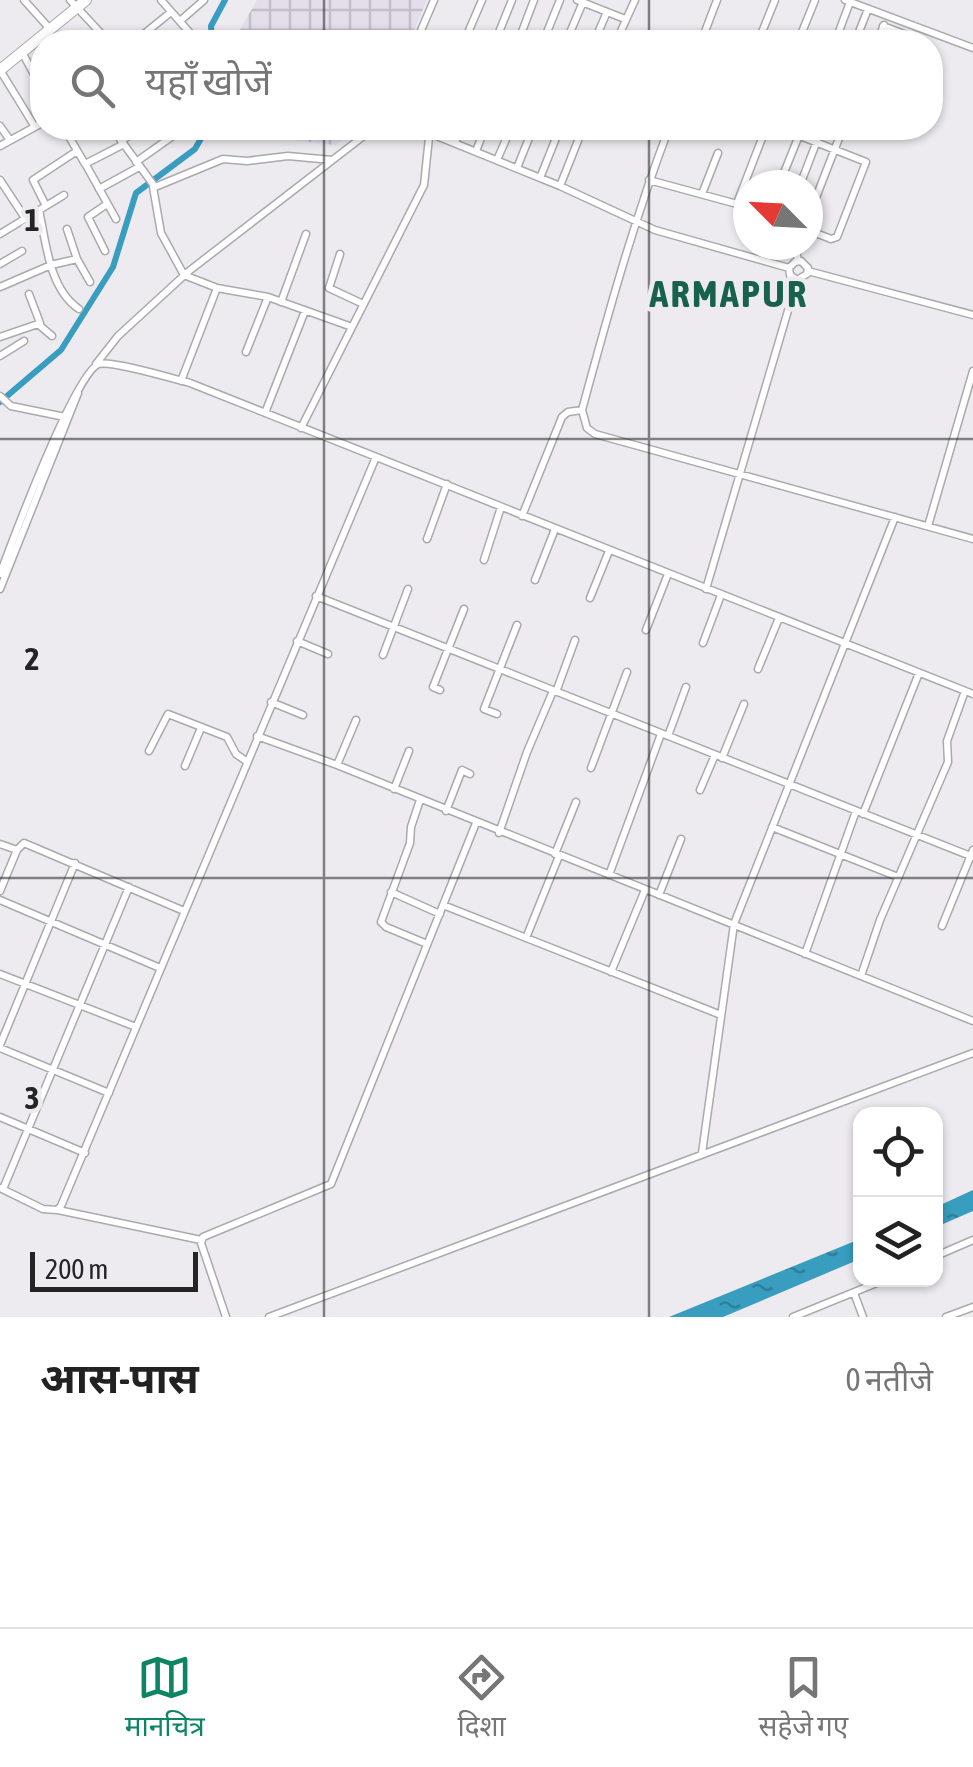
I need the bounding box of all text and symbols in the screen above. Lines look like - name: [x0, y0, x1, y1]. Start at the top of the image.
- search box: [30, 30, 943, 140]
- icon: search: [65, 58, 120, 113]
- text: यहाँ खोजें: [145, 60, 271, 103]
- north arrow: [733, 170, 823, 260]
- text: 1: [24, 201, 40, 238]
- district label: ARMAPUR: [648, 272, 809, 315]
- text: 2: [24, 640, 40, 677]
- text: 3: [24, 1079, 40, 1116]
- map controls: [853, 1107, 943, 1287]
- button: locate: [853, 1107, 943, 1197]
- button: layers: [853, 1197, 943, 1287]
- scale bar: [30, 1247, 198, 1292]
- text: 200 m: [45, 1253, 108, 1285]
- text: आस-पास: [40, 1354, 199, 1402]
- text: 0 नतीजे: [846, 1361, 933, 1398]
- tab: मानचित्र: [125, 1650, 205, 1747]
- tab: दिशा: [454, 1650, 509, 1747]
- tab: सहेजे गए: [759, 1650, 848, 1747]

